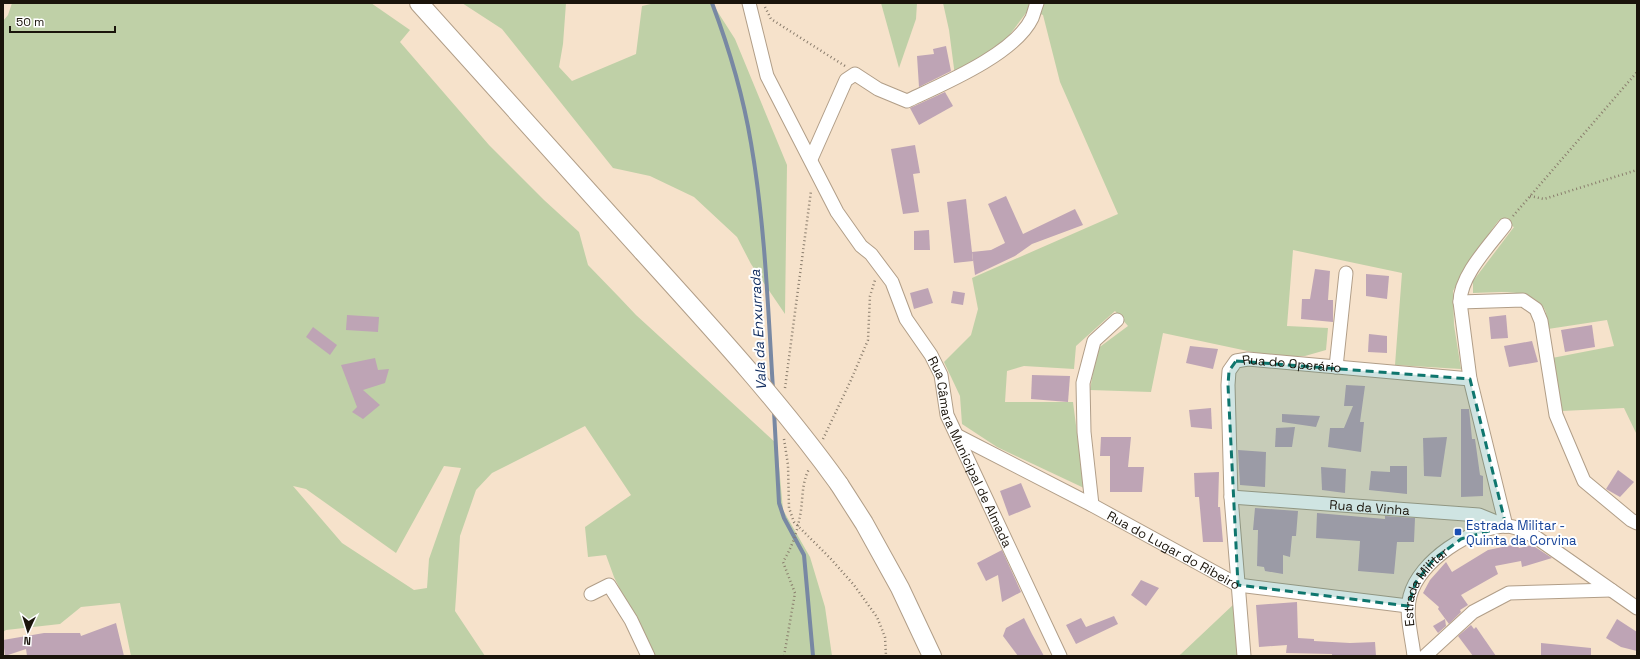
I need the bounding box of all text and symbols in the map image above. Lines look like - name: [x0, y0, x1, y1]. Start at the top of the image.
- scale bar: [10, 8, 115, 34]
- text: 50 m: [16, 14, 44, 30]
- water label: Vala da Enxurrada: [746, 268, 770, 391]
- street label: Rua do Operário: [1241, 350, 1342, 376]
- street label: Rua Câmara Municipal de Almada: [924, 353, 1017, 550]
- street label: Rua da Vinha: [1329, 496, 1411, 518]
- street label: Rua do Lugar do Ribeiro: [1104, 507, 1243, 593]
- place label: Estrada Militar - Quinta da Corvina: [1466, 517, 1577, 549]
- marker: Estrada Militar - Quinta da Corvina: [1453, 527, 1463, 537]
- street label: Estrada Militar: [1400, 543, 1451, 627]
- north arrow: [8, 611, 48, 651]
- text: N: [23, 634, 31, 648]

